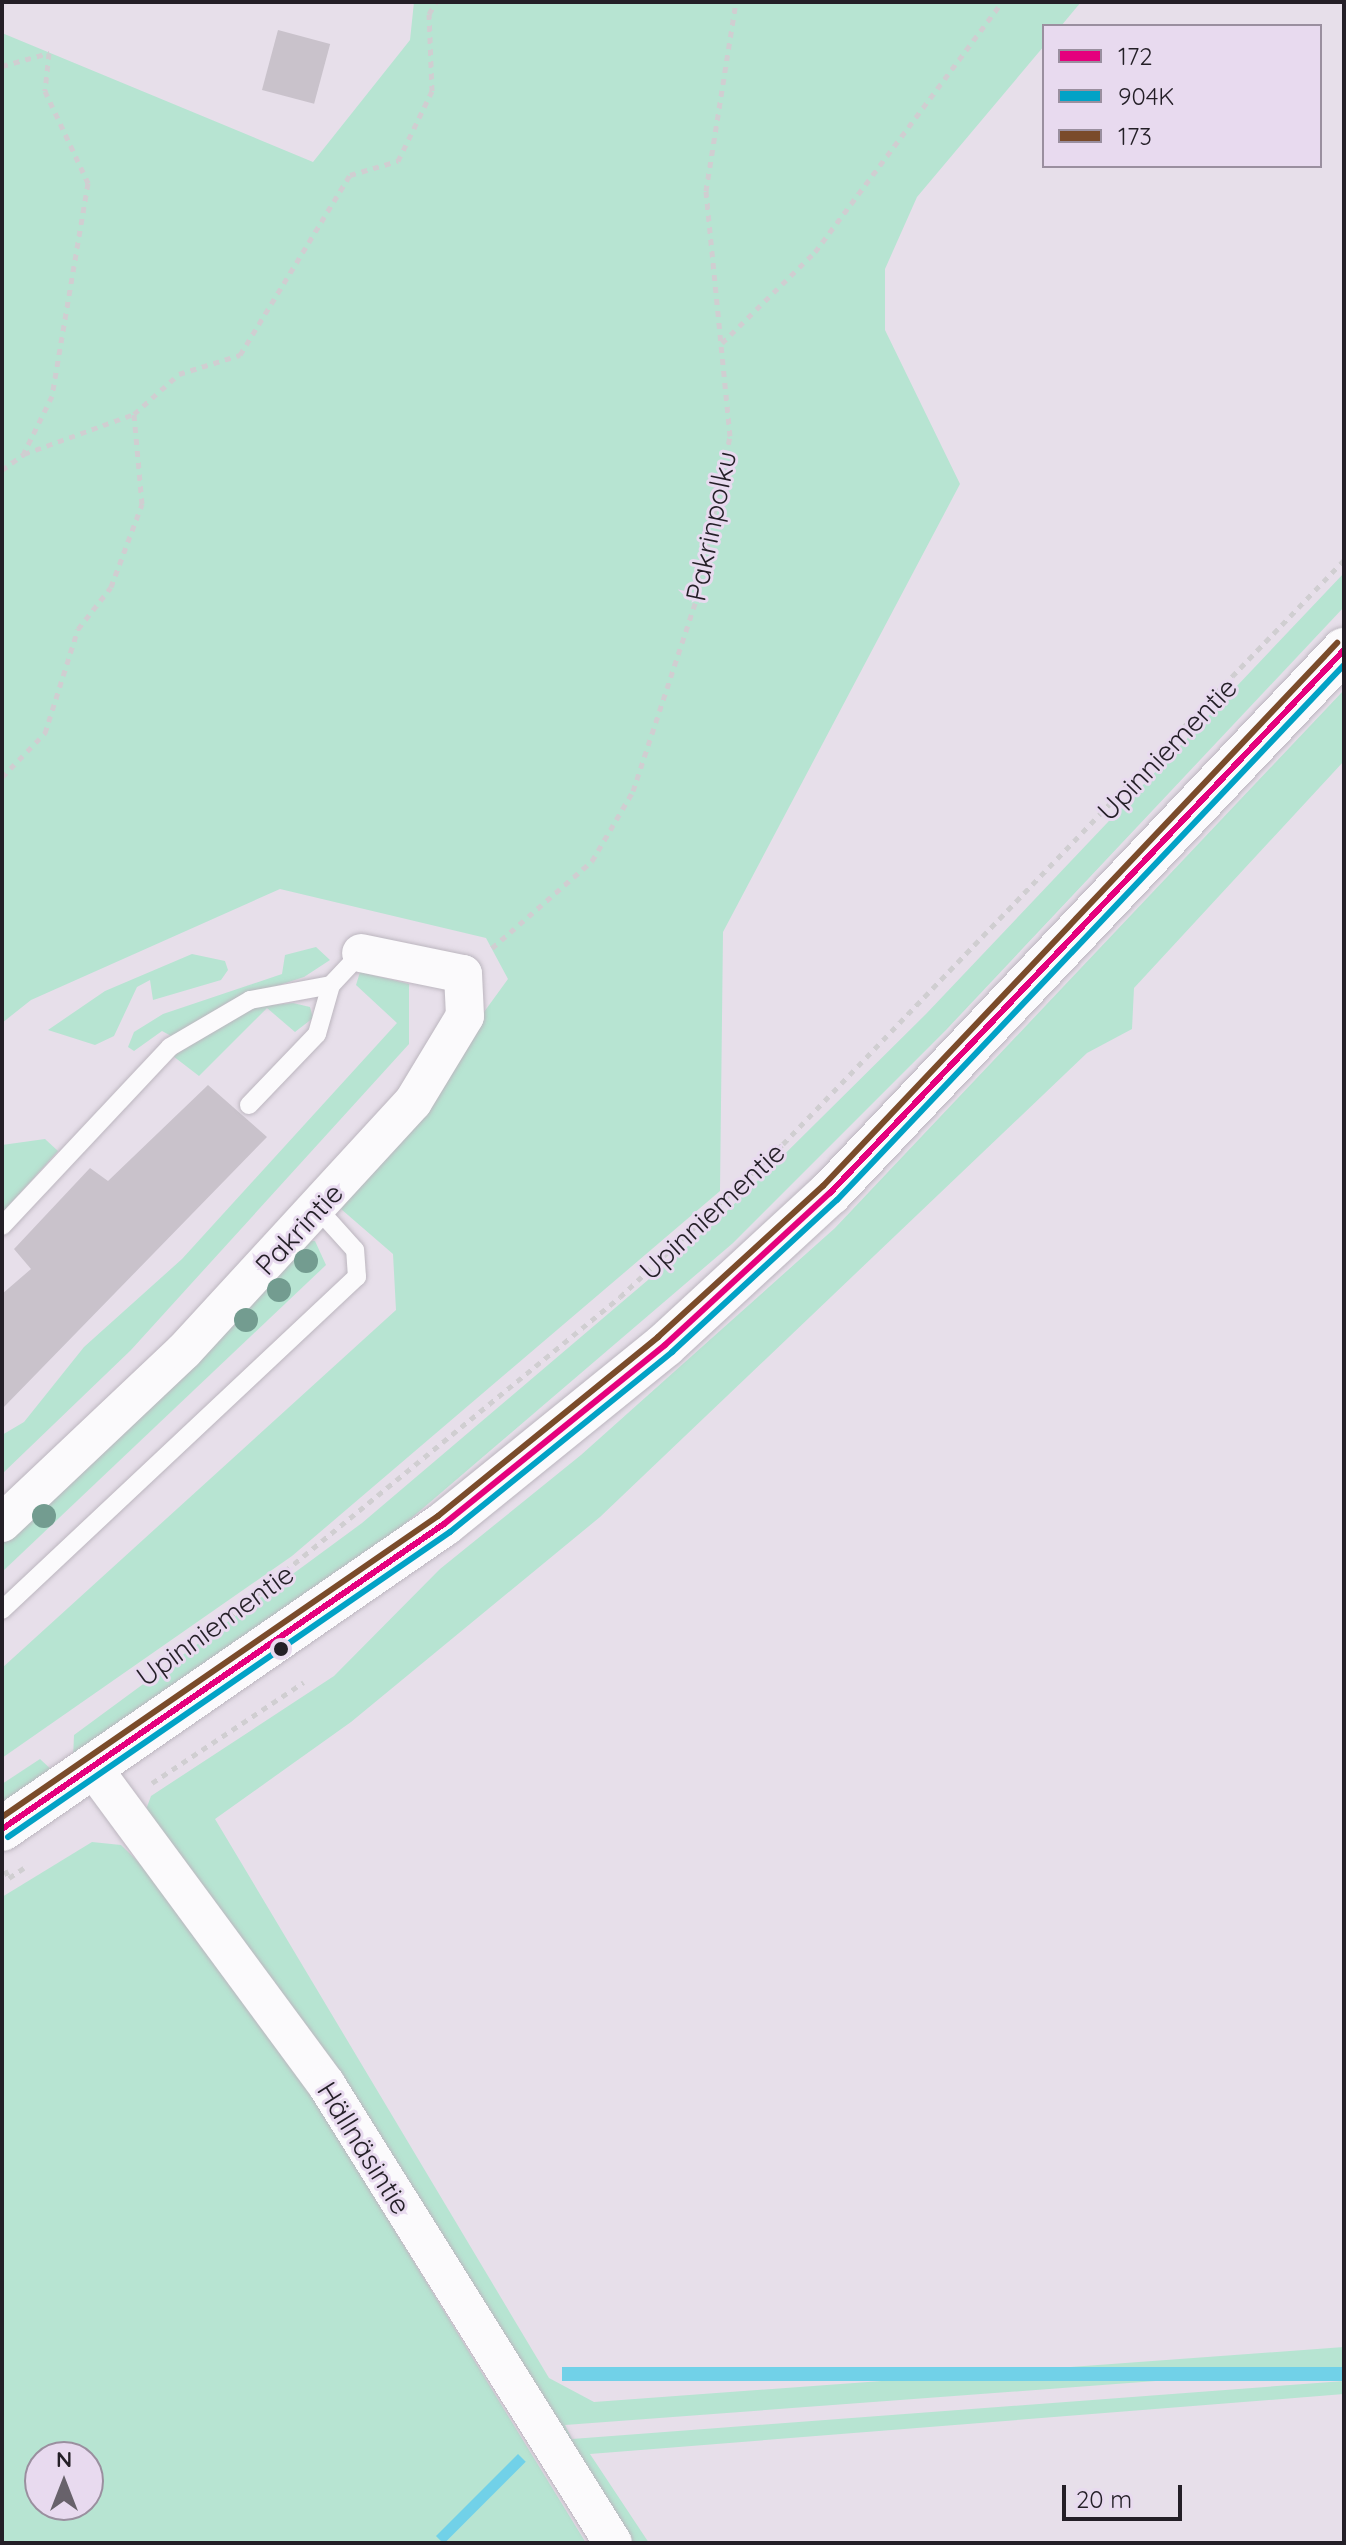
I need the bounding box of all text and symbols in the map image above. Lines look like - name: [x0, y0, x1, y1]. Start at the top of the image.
- legend: [1042, 24, 1322, 168]
- text: 172: [1118, 41, 1153, 71]
- text: 904K: [1118, 81, 1175, 111]
- text: 173: [1118, 121, 1152, 151]
- street label: Pakrinpolku: [679, 448, 743, 604]
- street label: Upinniementie: [1090, 670, 1244, 828]
- street label: Upinniementie: [633, 1135, 791, 1287]
- street label: Pakrintie: [248, 1176, 350, 1282]
- street label: Upinniementie: [130, 1557, 300, 1693]
- unlabelled marker: [273, 1641, 289, 1657]
- street label: Hällnäsintie: [310, 2076, 418, 2220]
- north arrow: [24, 2441, 104, 2521]
- text: N: [56, 2445, 72, 2473]
- scale bar: [1066, 2469, 1186, 2519]
- text: 20 m: [1076, 2484, 1132, 2514]

